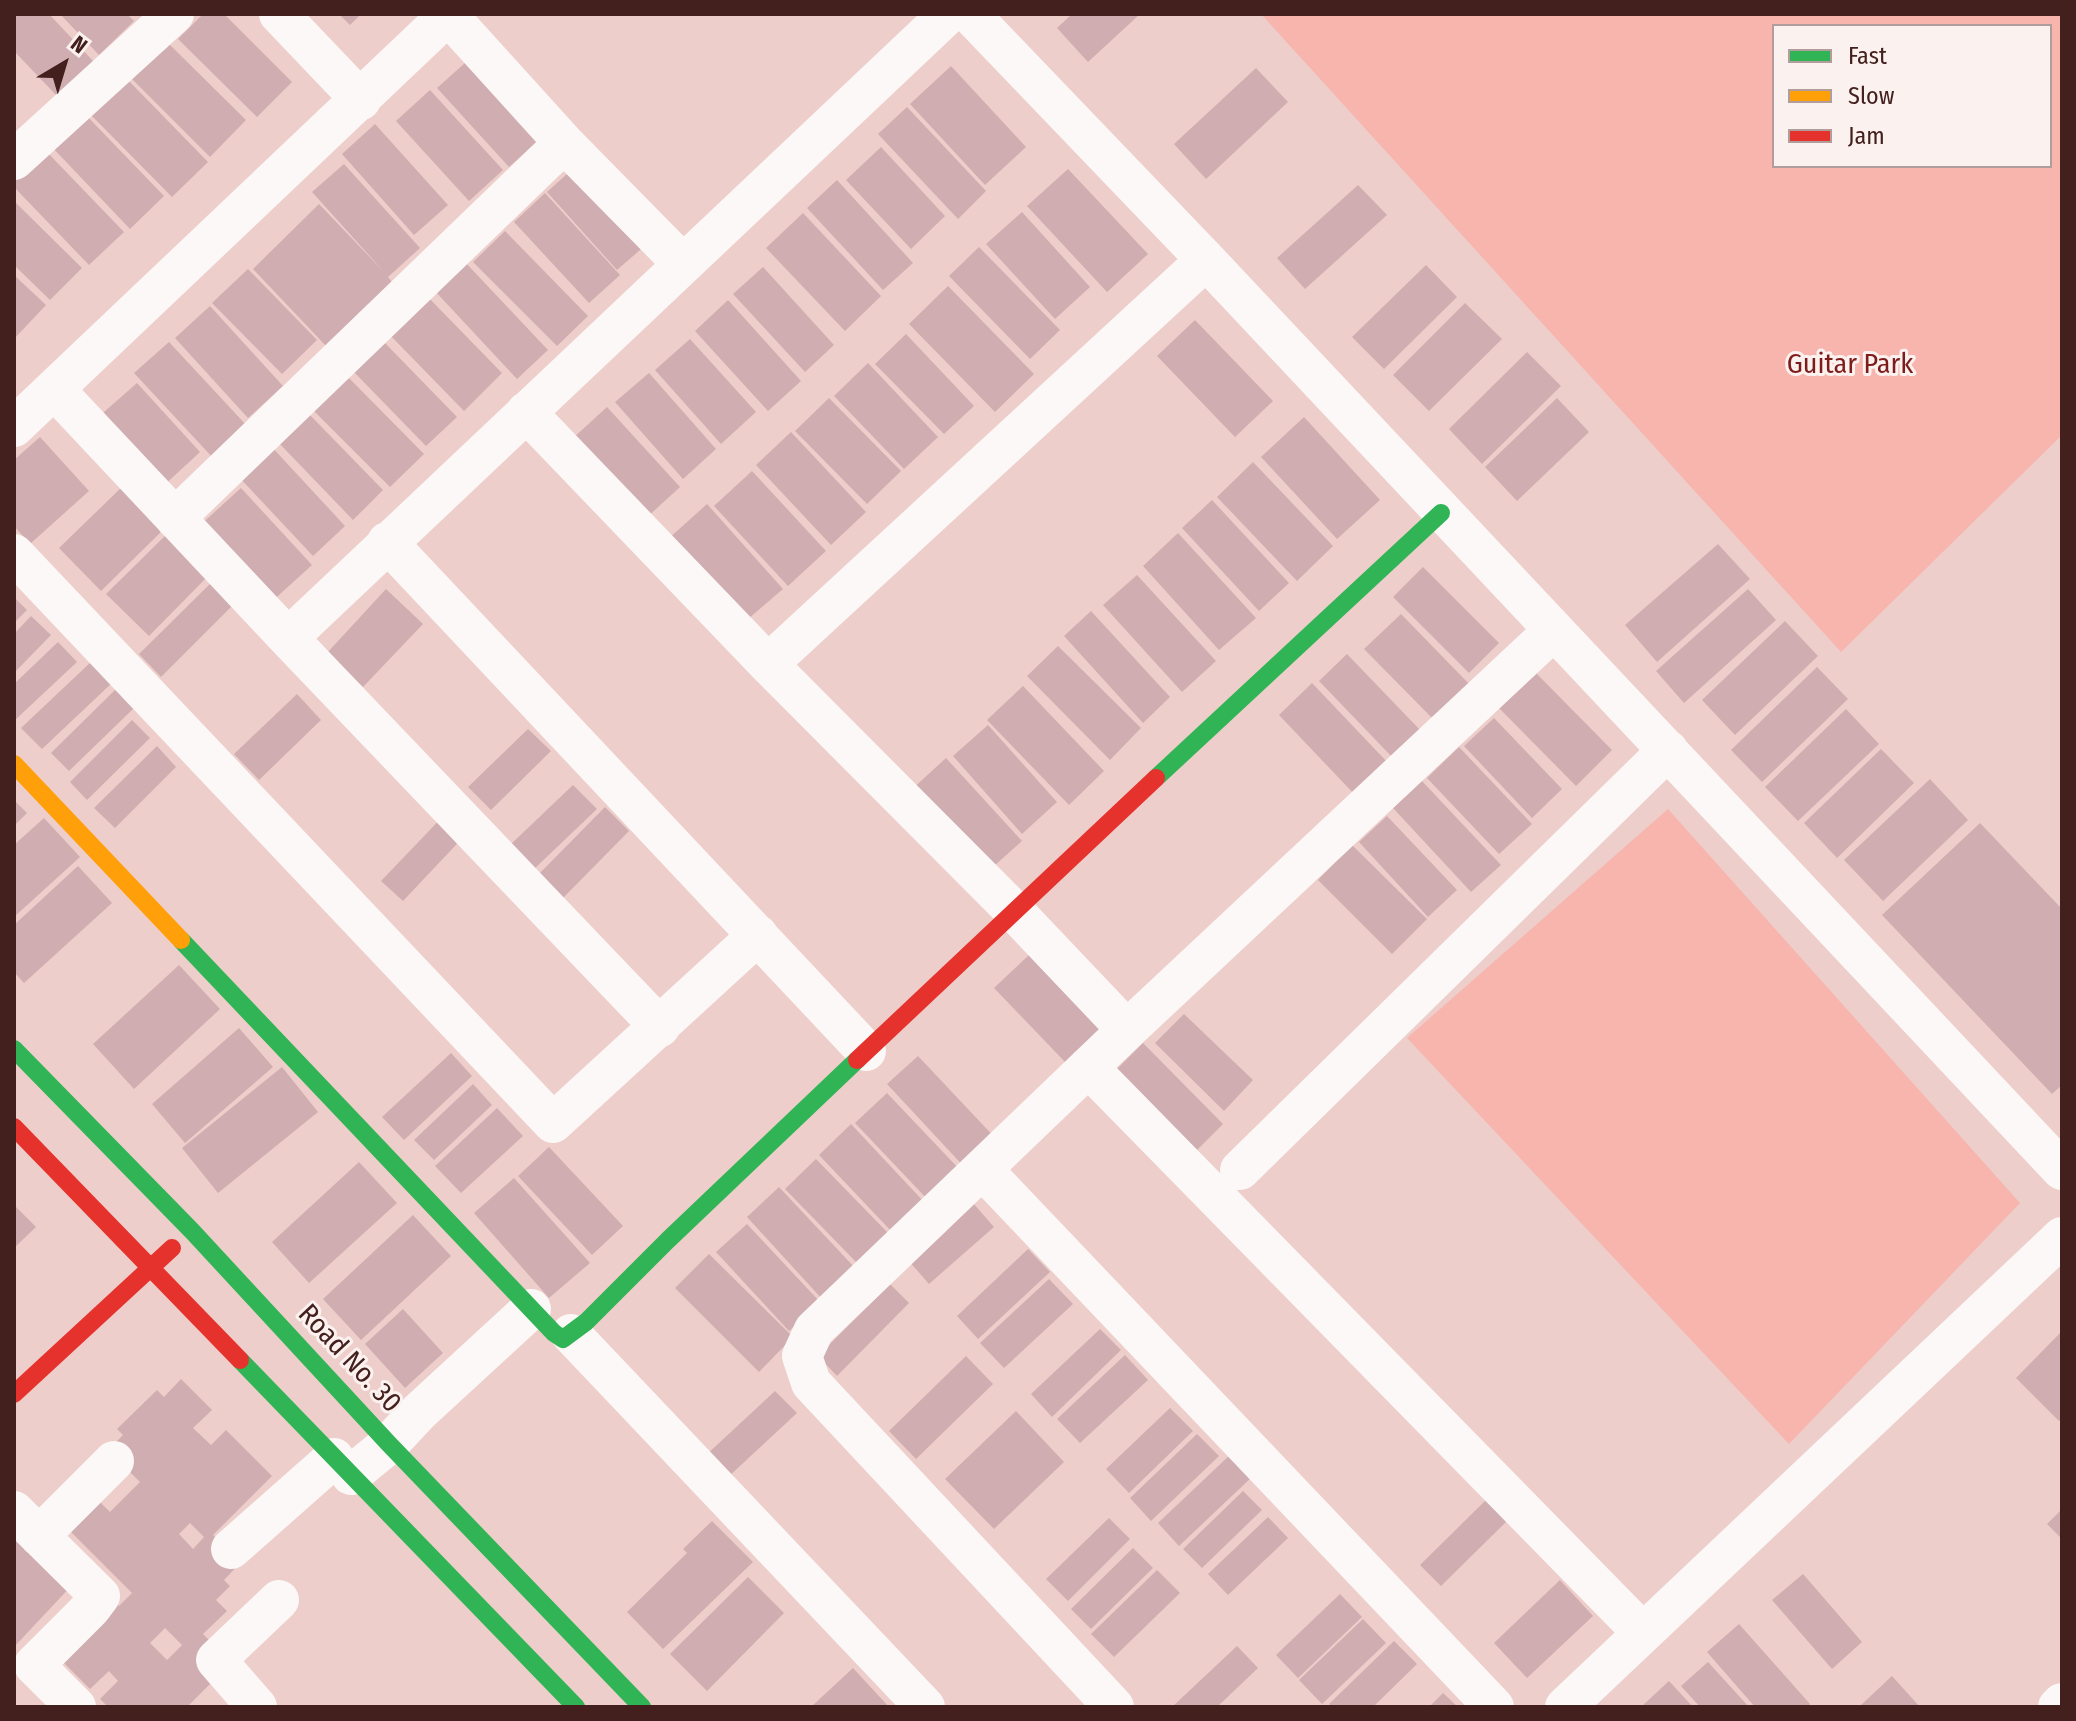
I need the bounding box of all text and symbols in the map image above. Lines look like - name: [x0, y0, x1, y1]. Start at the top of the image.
- north arrow: [24, 24, 104, 104]
- legend: [1772, 24, 2052, 168]
- text: N: [66, 30, 93, 59]
- text: Fast: [1848, 42, 1887, 70]
- text: Slow: [1848, 82, 1894, 110]
- text: Jam: [1848, 122, 1885, 150]
- park label: Guitar Park: [1787, 348, 1913, 382]
- street label: Road No. 30: [290, 1298, 408, 1420]

